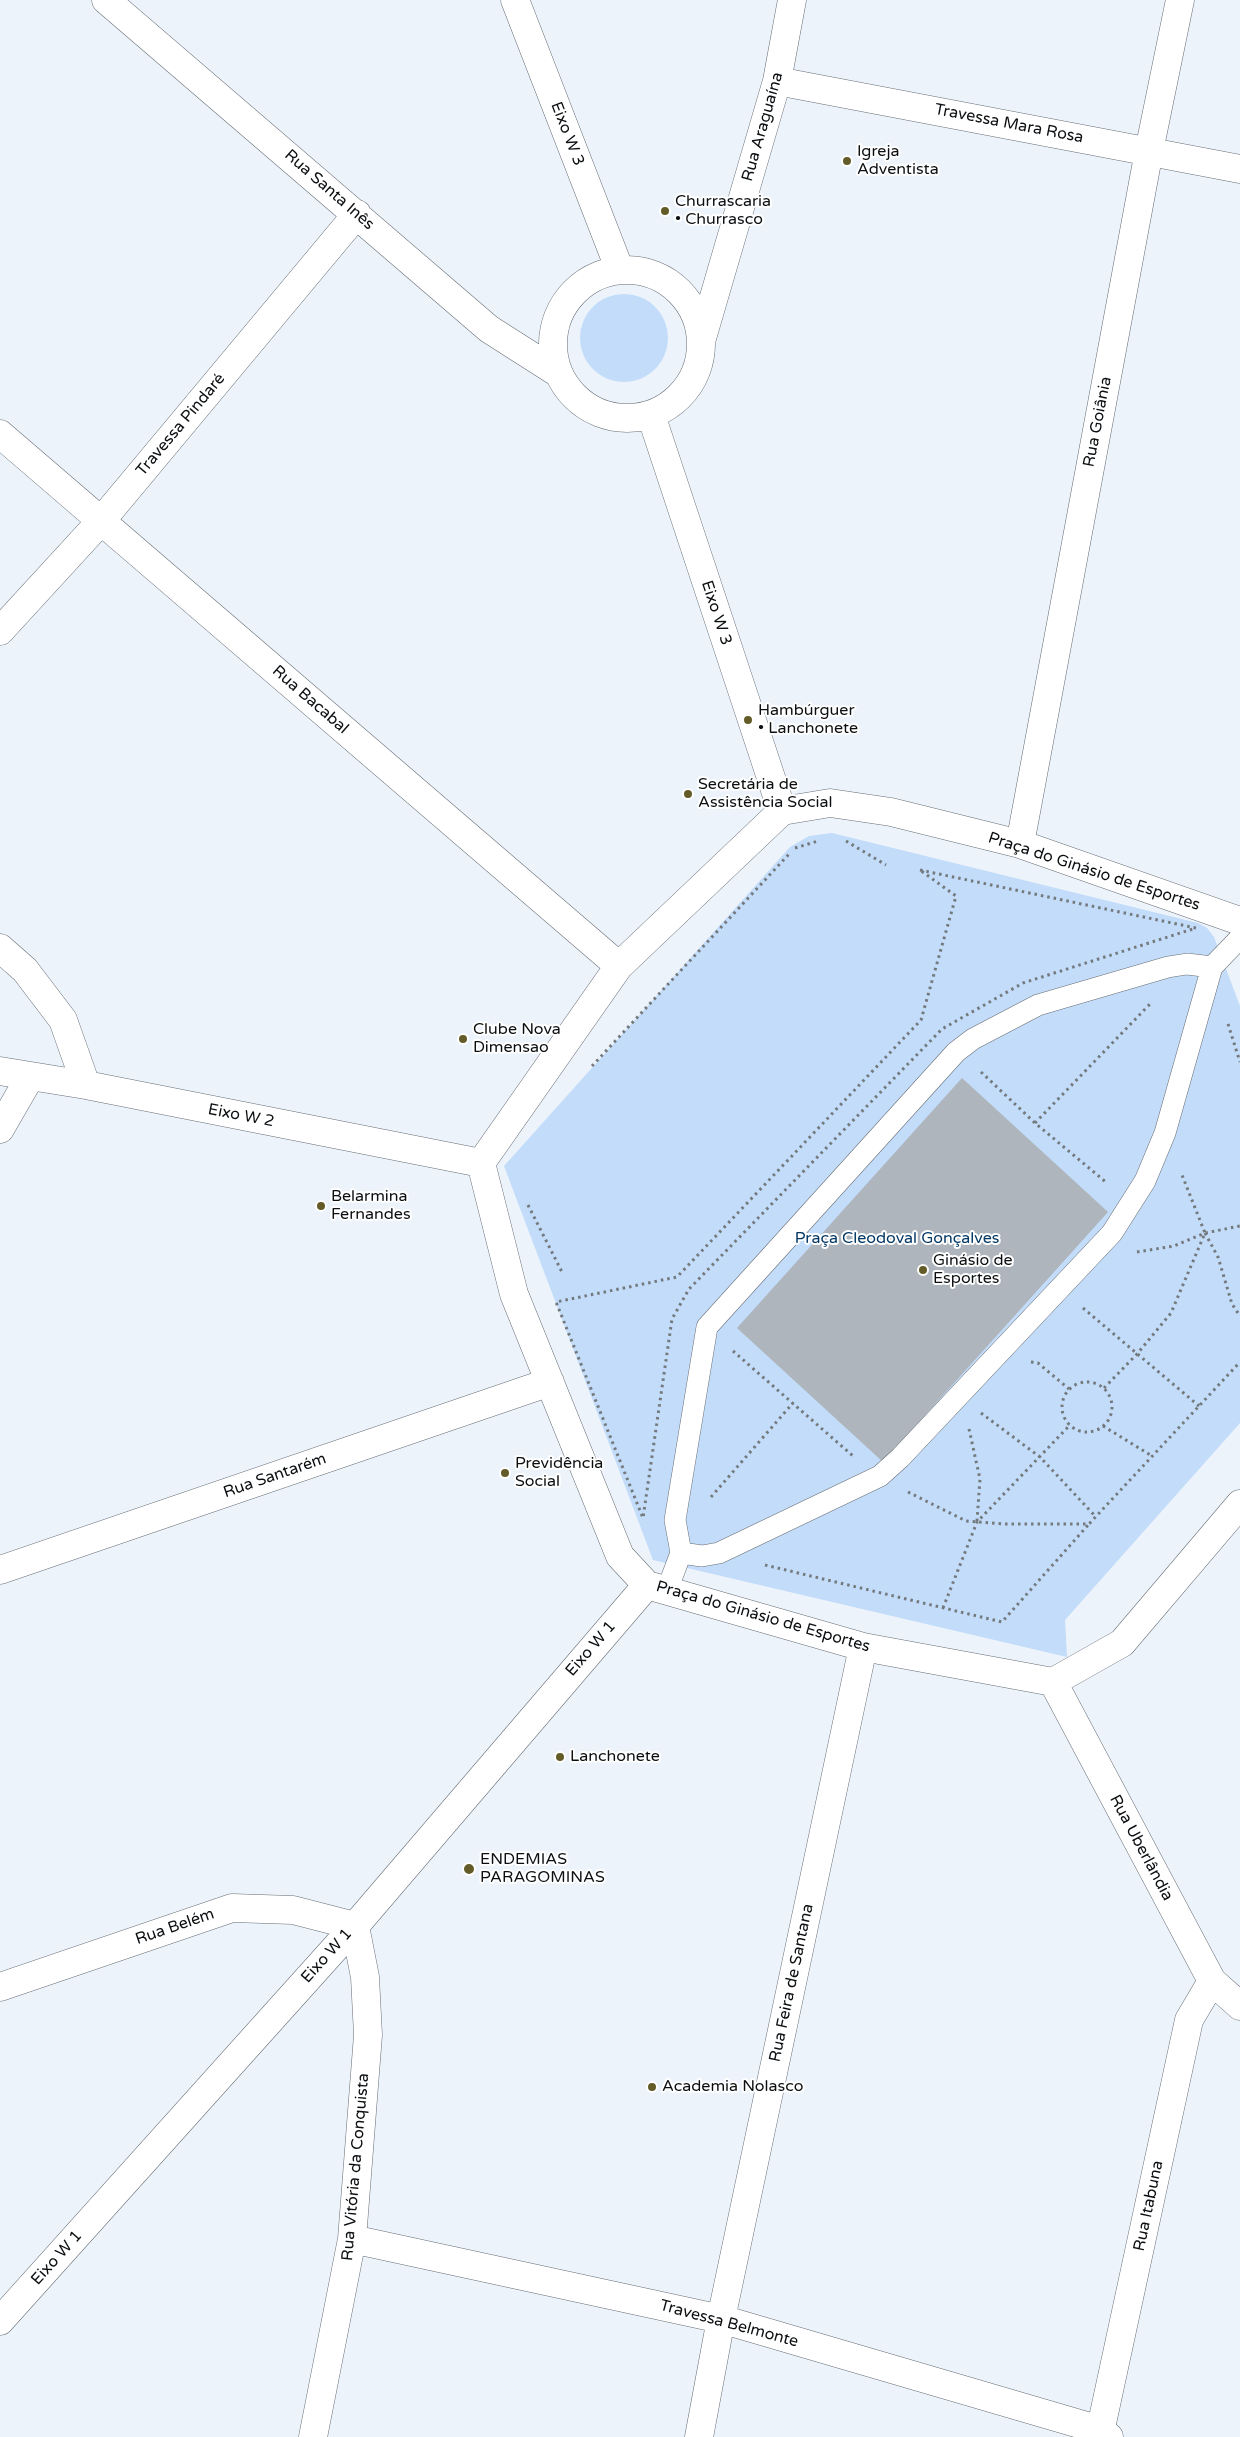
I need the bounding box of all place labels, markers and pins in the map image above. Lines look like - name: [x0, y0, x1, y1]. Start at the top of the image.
- place label: Igreja Adventista: [857, 142, 939, 180]
- marker: Igreja Adventista: [841, 155, 853, 167]
- place label: Churrascaria • Churrasco: [675, 192, 771, 230]
- marker: Churrascaria • Churrasco: [659, 205, 671, 217]
- place label: Hambúrguer • Lanchonete: [758, 701, 858, 739]
- marker: Hambúrguer • Lanchonete: [742, 714, 754, 726]
- place label: Secretária de Assistência Social: [698, 775, 832, 813]
- marker: Secretária de Assistência Social: [682, 788, 694, 800]
- place label: Clube Nova Dimensao: [473, 1020, 561, 1058]
- marker: Clube Nova Dimensao: [457, 1033, 469, 1045]
- place label: Belarmina Fernandes: [331, 1187, 411, 1225]
- marker: Belarmina Fernandes: [315, 1200, 327, 1212]
- place label: Ginásio de Esportes: [933, 1251, 1013, 1289]
- marker: Ginásio de Esportes: [917, 1264, 929, 1276]
- place label: Previdência Social: [515, 1454, 603, 1492]
- marker: Previdência Social: [499, 1467, 511, 1479]
- place label: Lanchonete: [570, 1747, 660, 1767]
- marker: Lanchonete: [554, 1751, 566, 1763]
- place label: ENDEMIAS PARAGOMINAS: [480, 1850, 605, 1888]
- marker: ENDEMIAS PARAGOMINAS: [462, 1862, 476, 1876]
- place label: Academia Nolasco: [662, 2077, 803, 2097]
- marker: Academia Nolasco: [646, 2081, 658, 2093]

